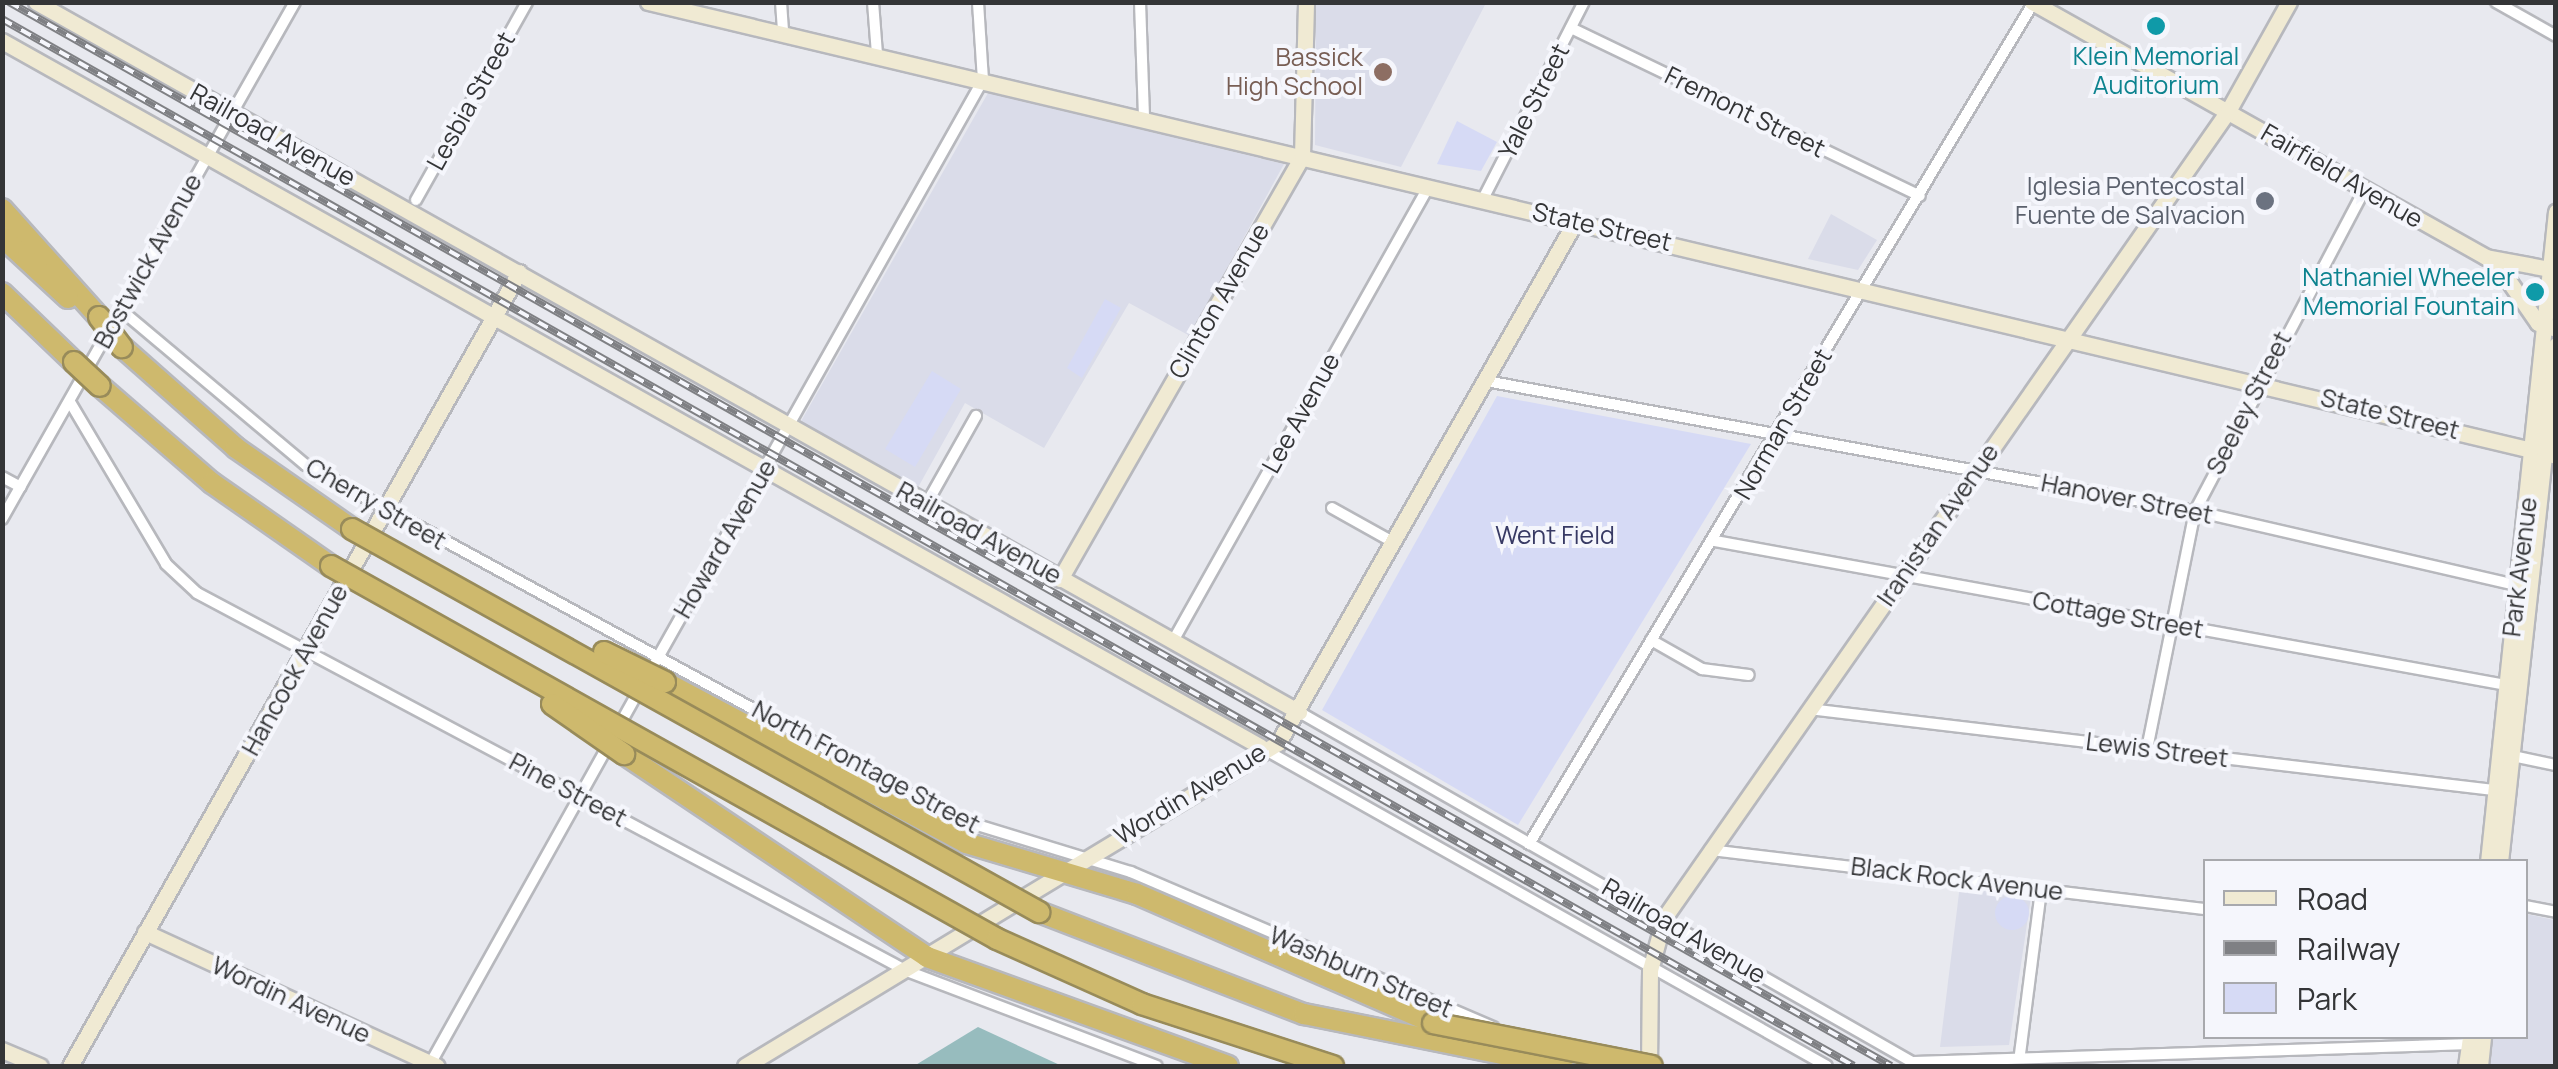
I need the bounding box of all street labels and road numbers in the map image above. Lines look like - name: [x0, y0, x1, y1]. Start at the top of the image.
- street label: Lesbia Street: [421, 27, 521, 175]
- street label: Yale Street: [1492, 39, 1576, 163]
- street label: Fremont Street: [1660, 60, 1830, 164]
- street label: Railroad Avenue: [185, 77, 361, 193]
- street label: Fairfield Avenue: [2256, 118, 2428, 234]
- street label: Bostwick Avenue: [88, 168, 208, 354]
- street label: State Street: [1530, 196, 1674, 258]
- street label: Clinton Avenue: [1162, 218, 1276, 384]
- street label: Seeley Street: [2200, 326, 2298, 480]
- street label: Norman Street: [1728, 343, 1838, 505]
- street label: Lee Avenue: [1256, 348, 1346, 478]
- street label: State Street: [2318, 382, 2462, 446]
- street label: Iranistan Avenue: [1871, 438, 2005, 612]
- street label: Cherry Street: [301, 452, 451, 556]
- street label: Howard Avenue: [668, 454, 782, 624]
- street label: Hanover Street: [2039, 468, 2215, 530]
- street label: Railroad Avenue: [891, 475, 1067, 591]
- street label: Park Avenue: [2497, 495, 2543, 639]
- street label: Hancock Avenue: [236, 579, 354, 761]
- street label: Cottage Street: [2030, 585, 2206, 645]
- street label: North Frontage Street: [747, 694, 985, 840]
- street label: Lewis Street: [2084, 726, 2230, 774]
- street label: Wordin Avenue: [1109, 737, 1271, 851]
- street label: Pine Street: [504, 747, 632, 833]
- street label: Black Rock Avenue: [1849, 851, 2065, 907]
- street label: Railroad Avenue: [1597, 872, 1771, 990]
- street label: Washburn Street: [1265, 920, 1457, 1024]
- street label: Wordin Avenue: [207, 950, 375, 1050]

